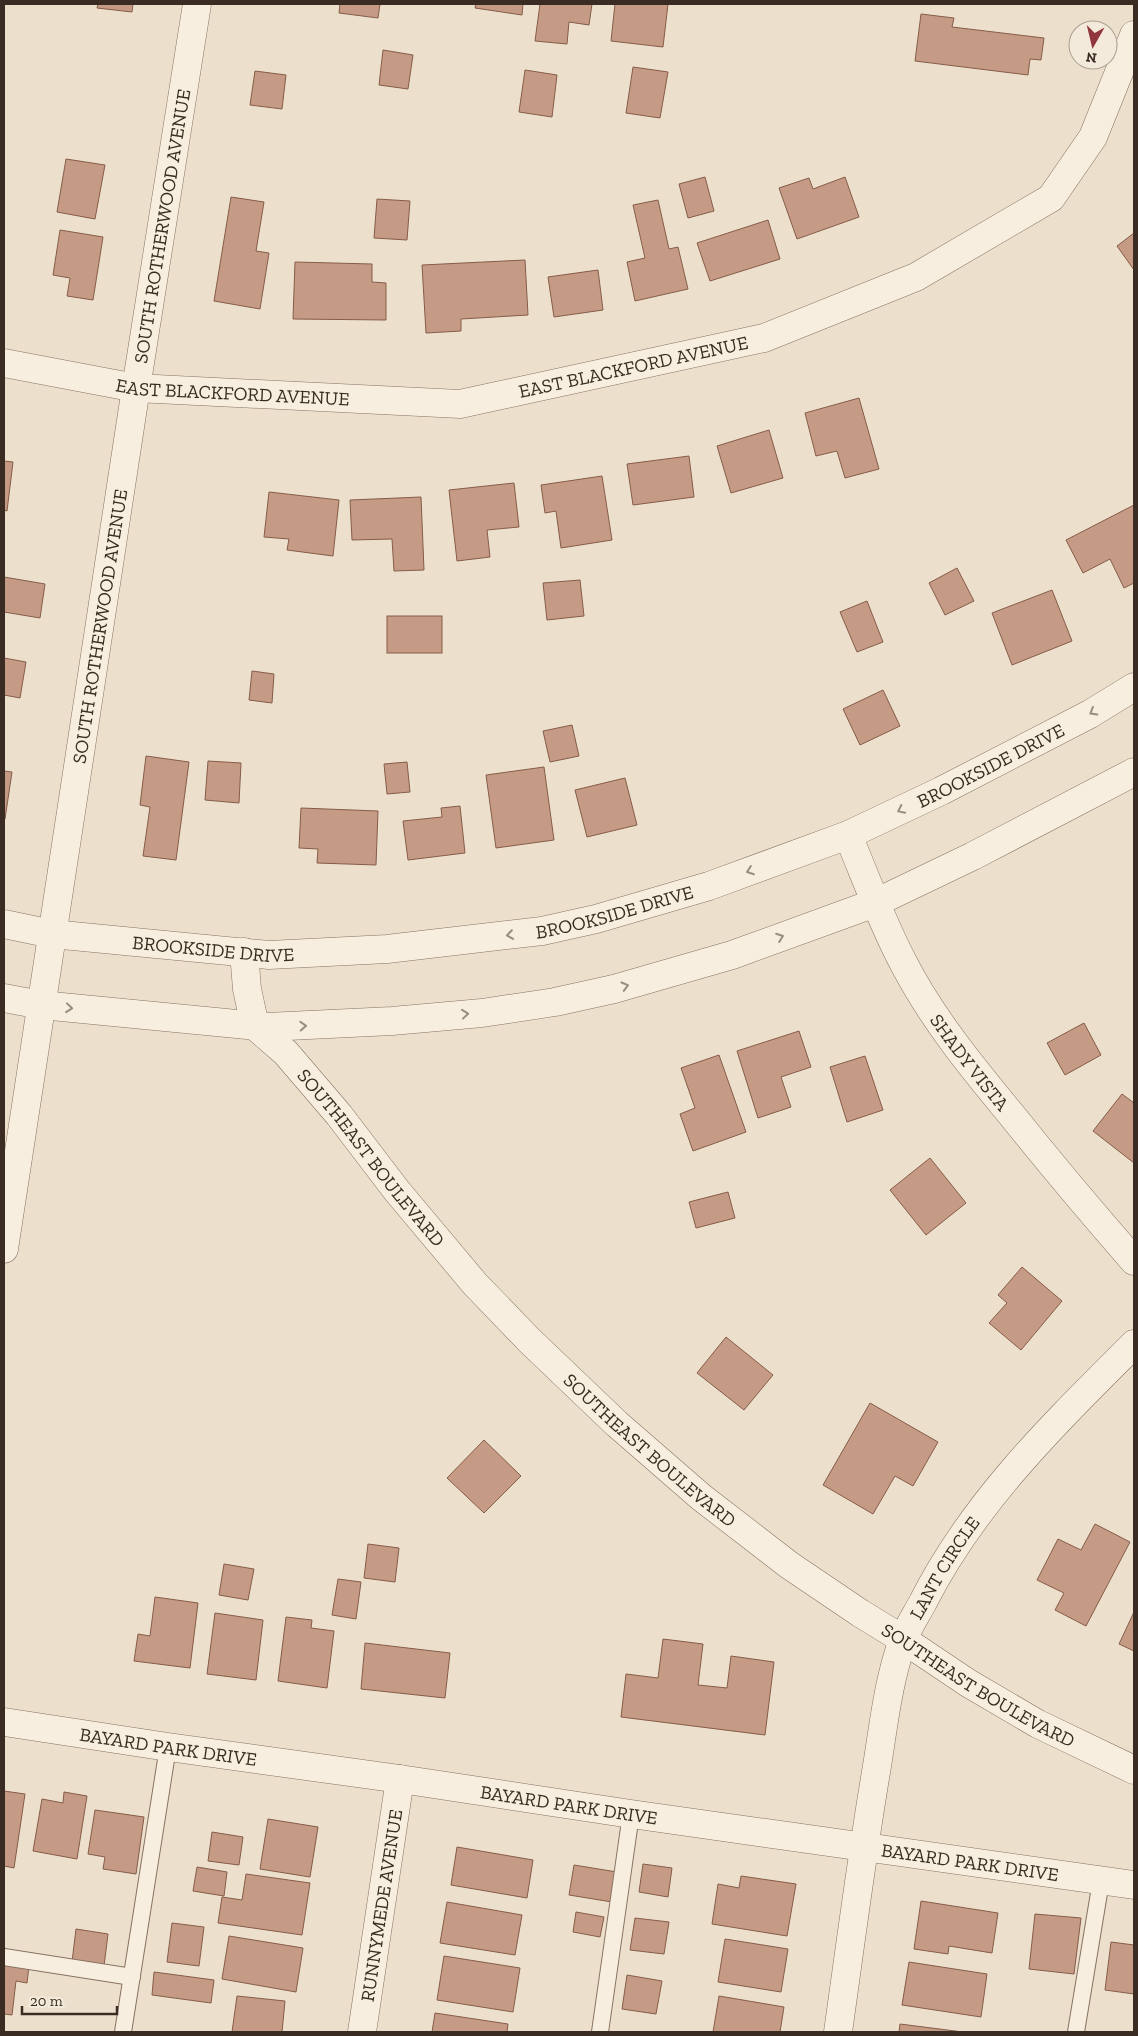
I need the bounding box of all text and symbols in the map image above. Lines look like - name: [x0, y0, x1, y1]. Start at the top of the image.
- north arrow: [1068, 20, 1118, 70]
- text: N: [1084, 48, 1098, 67]
- street label: SOUTH ROTHERWOOD AVENUE: [129, 87, 195, 365]
- street label: EAST BLACKFORD AVENUE: [516, 331, 750, 403]
- street label: EAST BLACKFORD AVENUE: [114, 373, 350, 411]
- street label: SOUTH ROTHERWOOD AVENUE: [68, 488, 132, 765]
- one-way arrow: [1089, 706, 1098, 716]
- street label: BROOKSIDE DRIVE: [913, 718, 1068, 813]
- one-way arrow: [897, 804, 906, 814]
- one-way arrow: [747, 865, 755, 875]
- street label: BROOKSIDE DRIVE: [534, 880, 696, 944]
- one-way arrow: [505, 930, 514, 940]
- street label: BROOKSIDE DRIVE: [131, 931, 295, 967]
- one-way arrow: [775, 933, 784, 943]
- one-way arrow: [621, 981, 629, 991]
- one-way arrow: [66, 1002, 74, 1013]
- one-way arrow: [462, 1009, 470, 1020]
- street label: SHADY VISTA: [925, 1010, 1015, 1116]
- one-way arrow: [300, 1020, 308, 1031]
- street label: SOUTHEAST BOULEVARD: [292, 1064, 450, 1251]
- street label: SOUTHEAST BOULEVARD: [559, 1368, 741, 1532]
- street label: LANT CIRCLE: [905, 1512, 985, 1624]
- street label: SOUTHEAST BOULEVARD: [877, 1618, 1079, 1752]
- street label: BAYARD PARK DRIVE: [78, 1723, 258, 1771]
- street label: BAYARD PARK DRIVE: [479, 1780, 659, 1830]
- street label: RUNNYMEDE AVENUE: [356, 1808, 407, 2003]
- street label: BAYARD PARK DRIVE: [880, 1838, 1060, 1886]
- scale bar: [22, 1984, 118, 2016]
- text: 20 m: [30, 1992, 63, 2010]

